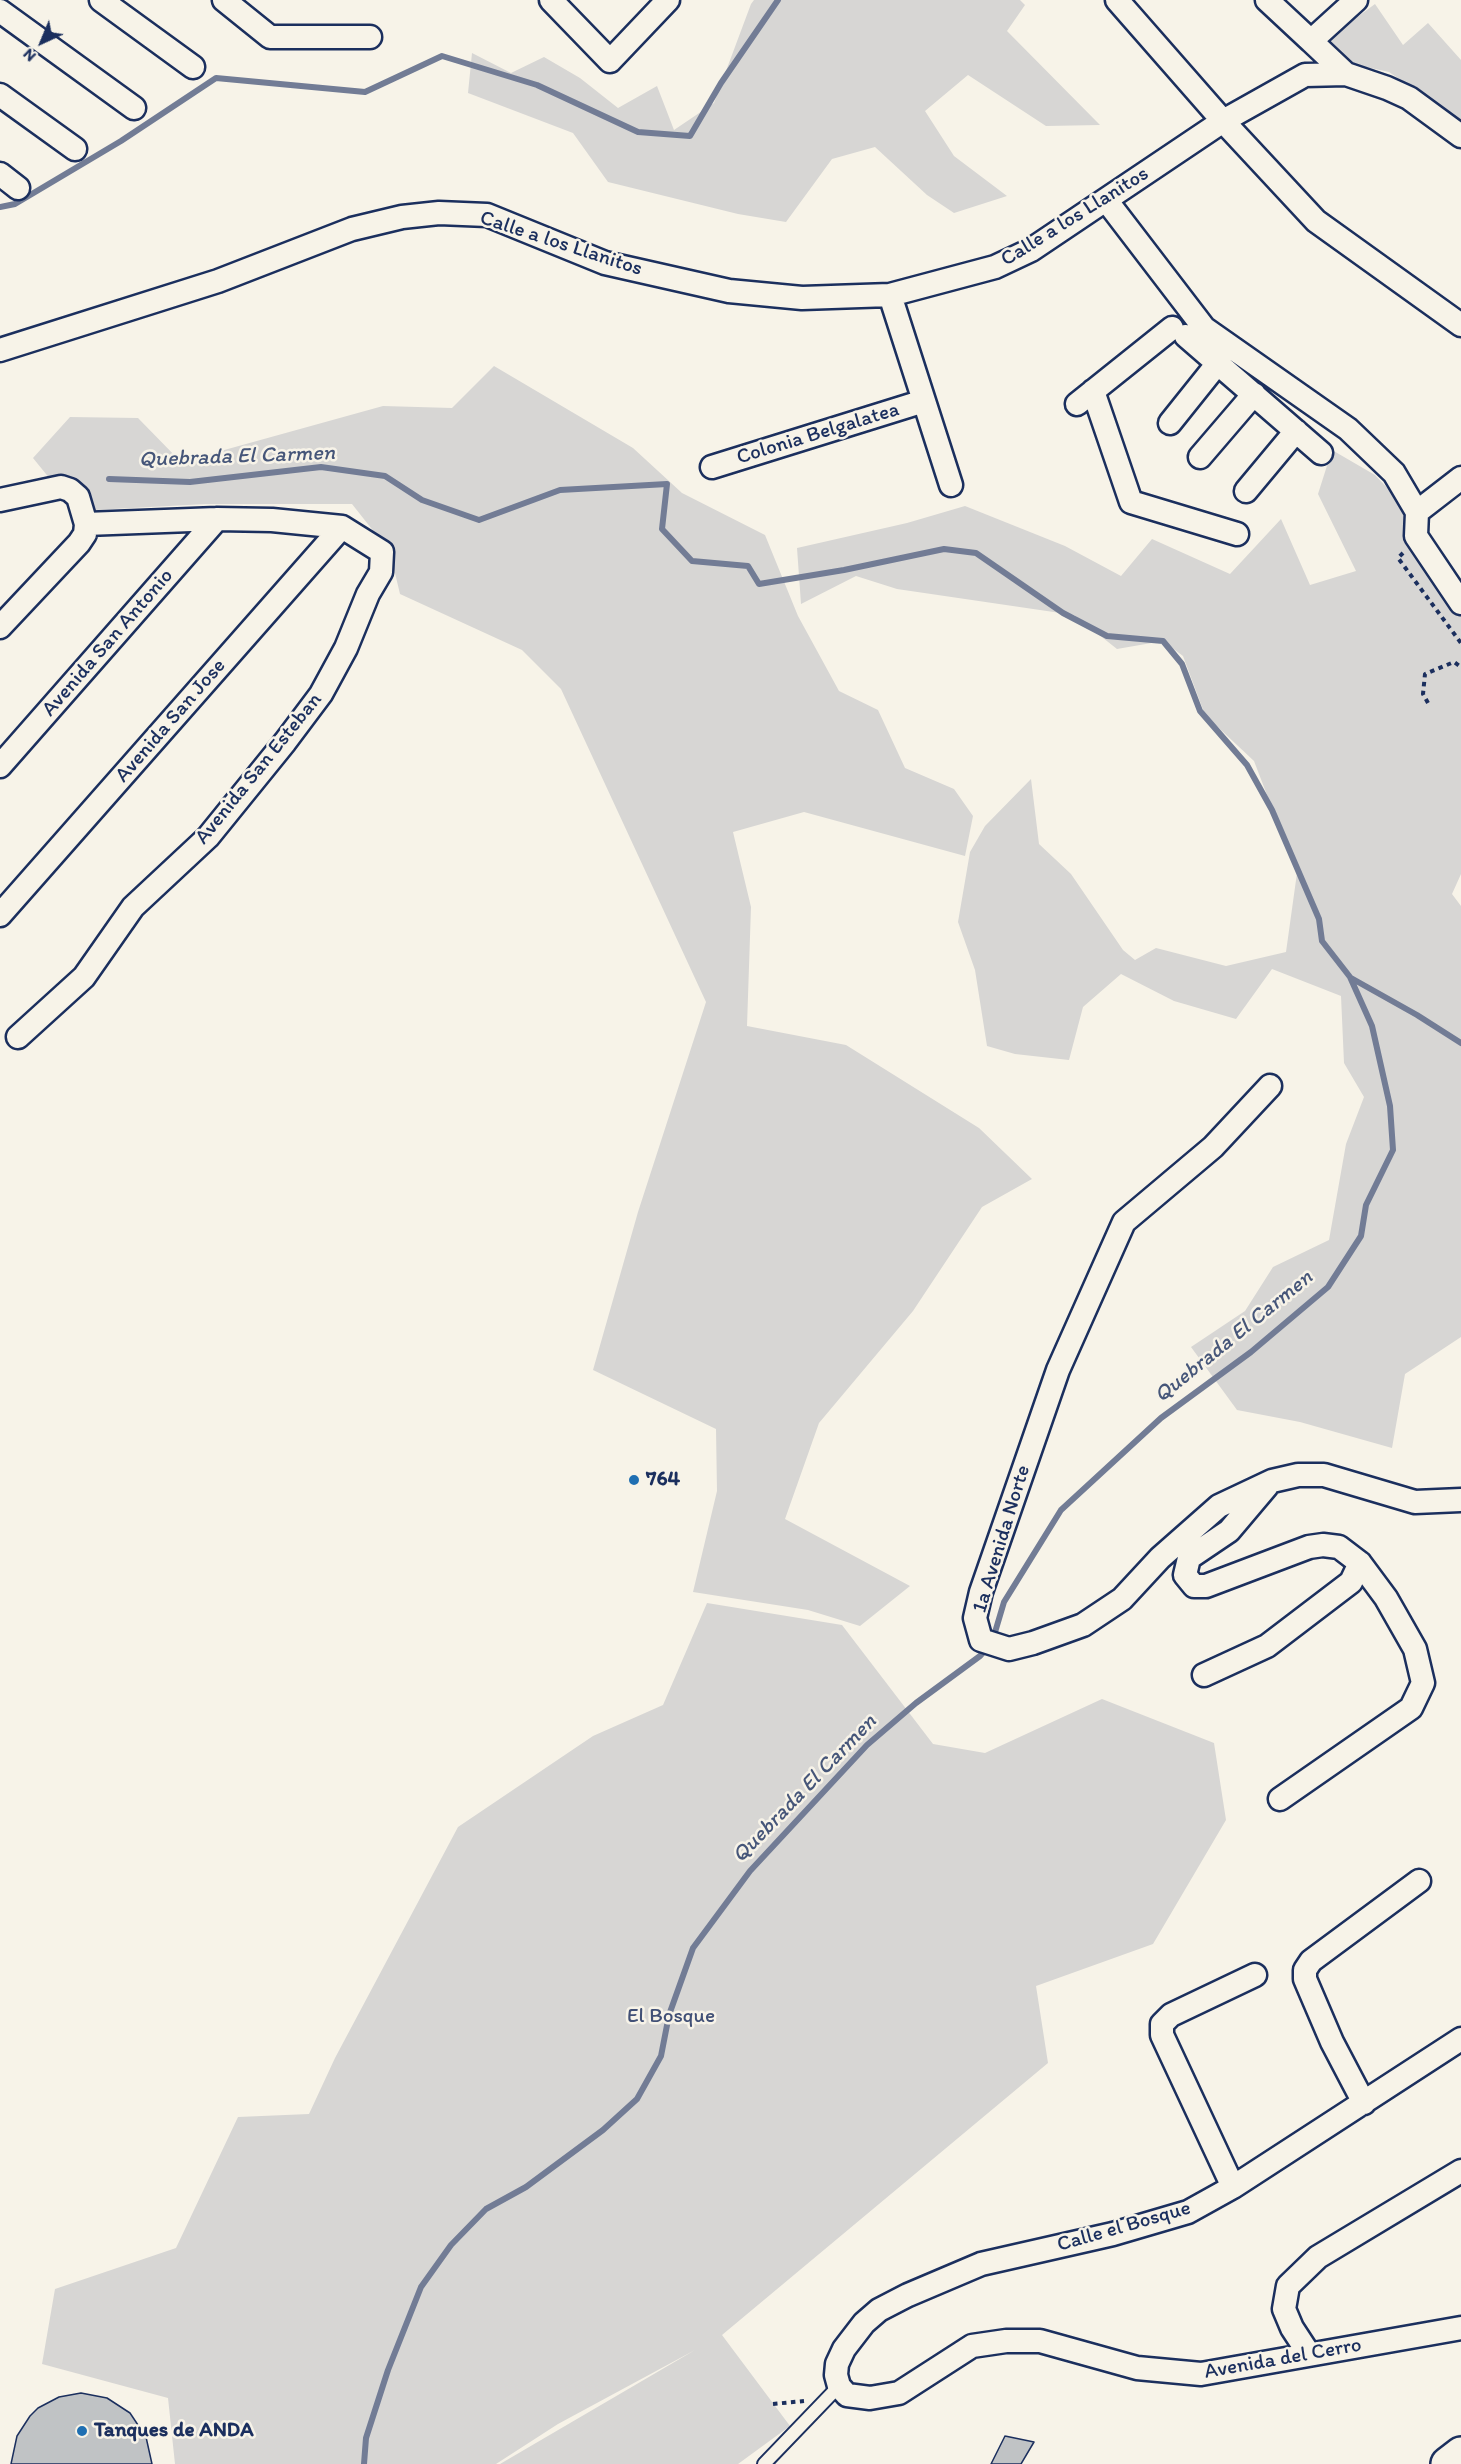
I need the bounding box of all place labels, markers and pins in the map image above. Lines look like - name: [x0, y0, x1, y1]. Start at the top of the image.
- place label: 764: [646, 1467, 680, 1493]
- marker: 764: [627, 1473, 641, 1487]
- place label: Tanques de ANDA: [94, 2418, 254, 2444]
- marker: Tanques de ANDA: [75, 2424, 89, 2438]

